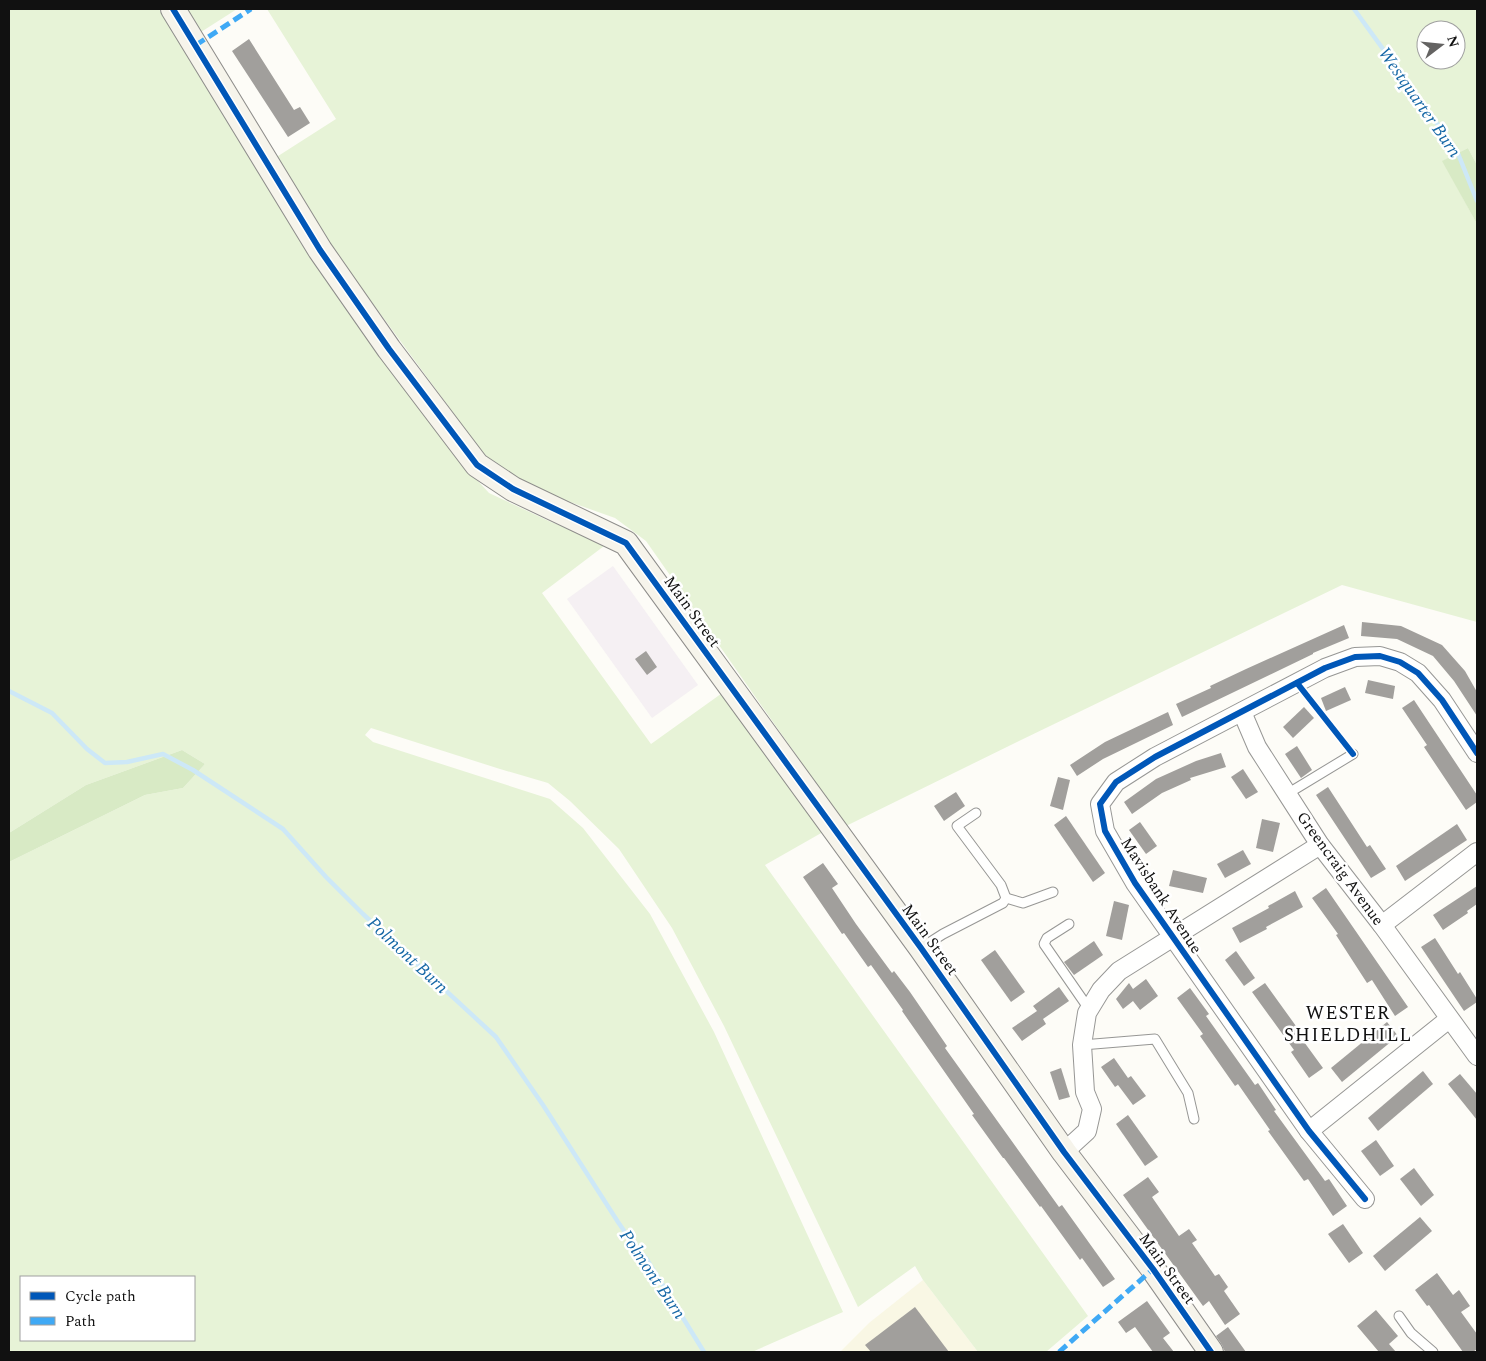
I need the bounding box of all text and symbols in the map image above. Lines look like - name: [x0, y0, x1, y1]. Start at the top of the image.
- north arrow: [1416, 20, 1466, 70]
- text: N: [1441, 33, 1465, 50]
- water label: Westquarter Burn: [1371, 41, 1468, 164]
- street label: Main Street: [658, 571, 727, 653]
- street label: Greencraig Avenue: [1291, 807, 1390, 931]
- street label: Mavisbank Avenue: [1114, 833, 1208, 958]
- street label: Main Street: [896, 899, 965, 981]
- water label: Polmont Burn: [361, 910, 455, 1001]
- district label: WESTER SHIELDHILL: [1284, 999, 1412, 1050]
- water label: Polmont Burn: [613, 1224, 693, 1325]
- street label: Main Street: [1133, 1228, 1202, 1310]
- legend: [20, 1276, 195, 1341]
- text: Cycle path: [65, 1285, 136, 1308]
- text: Path: [65, 1310, 96, 1333]

